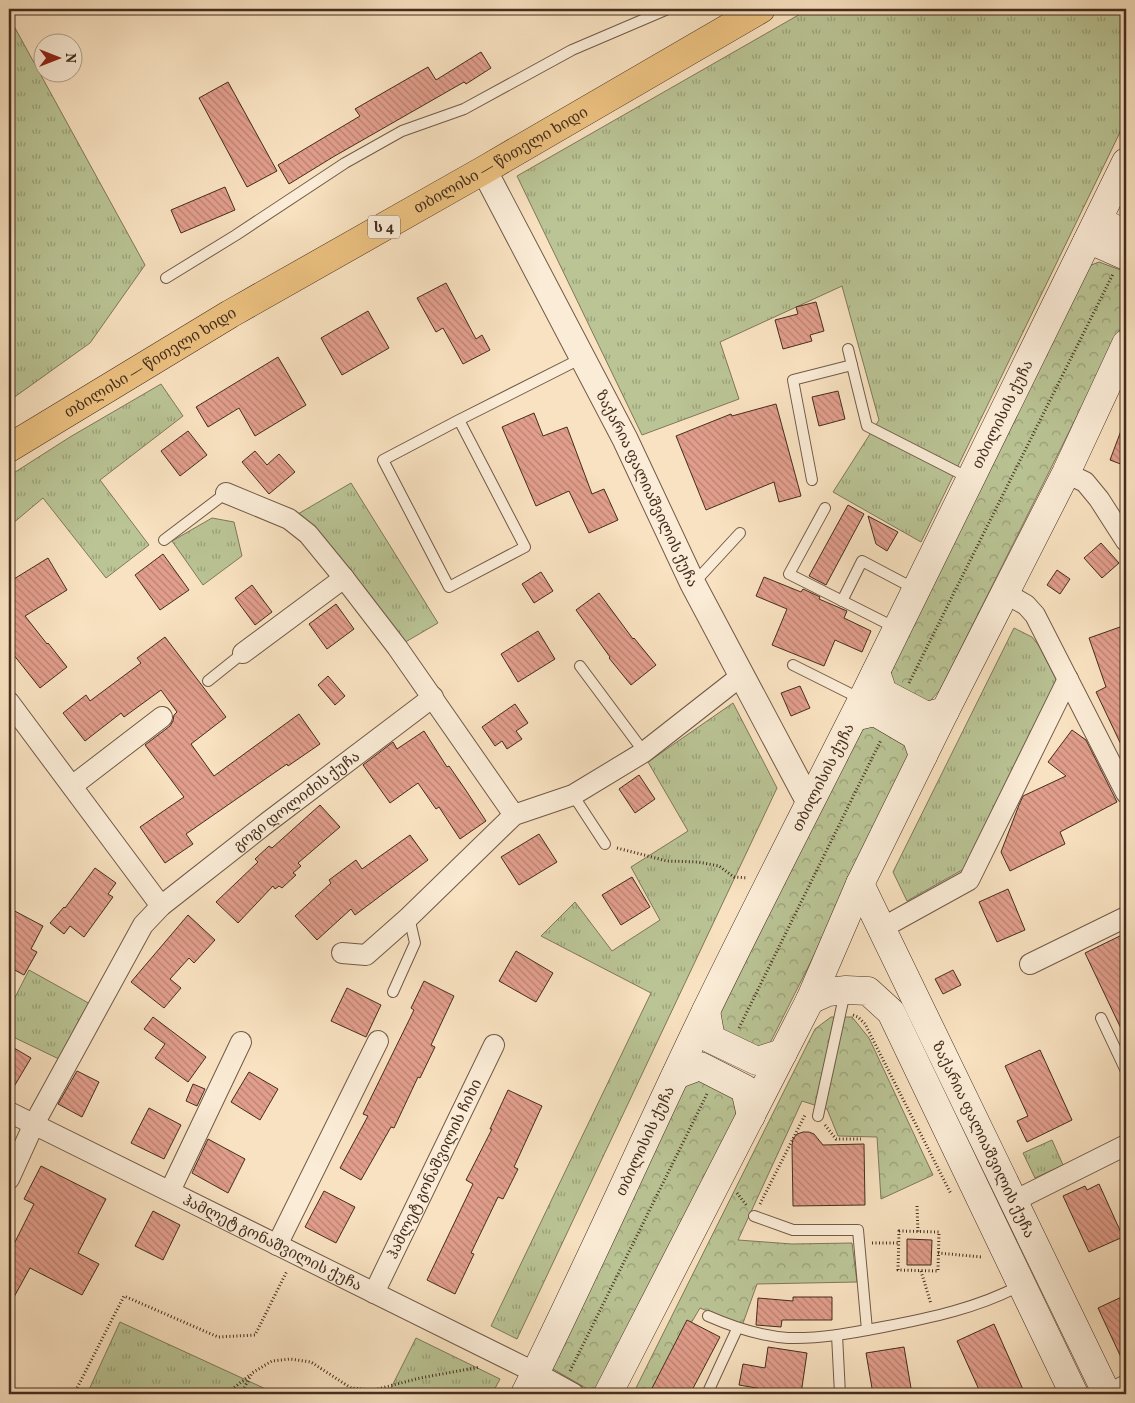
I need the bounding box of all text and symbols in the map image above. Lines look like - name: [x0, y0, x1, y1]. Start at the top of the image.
- north arrow: [32, 32, 82, 82]
- text: N: [60, 53, 79, 63]
- street label: თბილისი — წითელი ხიდი: [410, 103, 593, 220]
- road number: ს 4: [368, 216, 400, 238]
- street label: თბილისი — წითელი ხიდი: [61, 303, 241, 424]
- street label: თბილისის ქუჩა: [968, 357, 1039, 473]
- street label: ზაქარია ფალიაშვილის ქუჩა: [589, 387, 702, 591]
- street label: თბილისის ქუჩა: [788, 720, 860, 836]
- street label: გოგი დოლიძის ქუჩა: [230, 747, 365, 857]
- street label: ზაქარია ფალიაშვილის ქუჩა: [926, 1038, 1039, 1242]
- street label: ჰამლეტ გონაშვილის ჩიხი: [383, 1076, 488, 1263]
- street label: თბილისის ქუჩა: [612, 1083, 681, 1200]
- street label: ჰამლეტ გონაშვილის ქუჩა: [179, 1191, 365, 1297]

